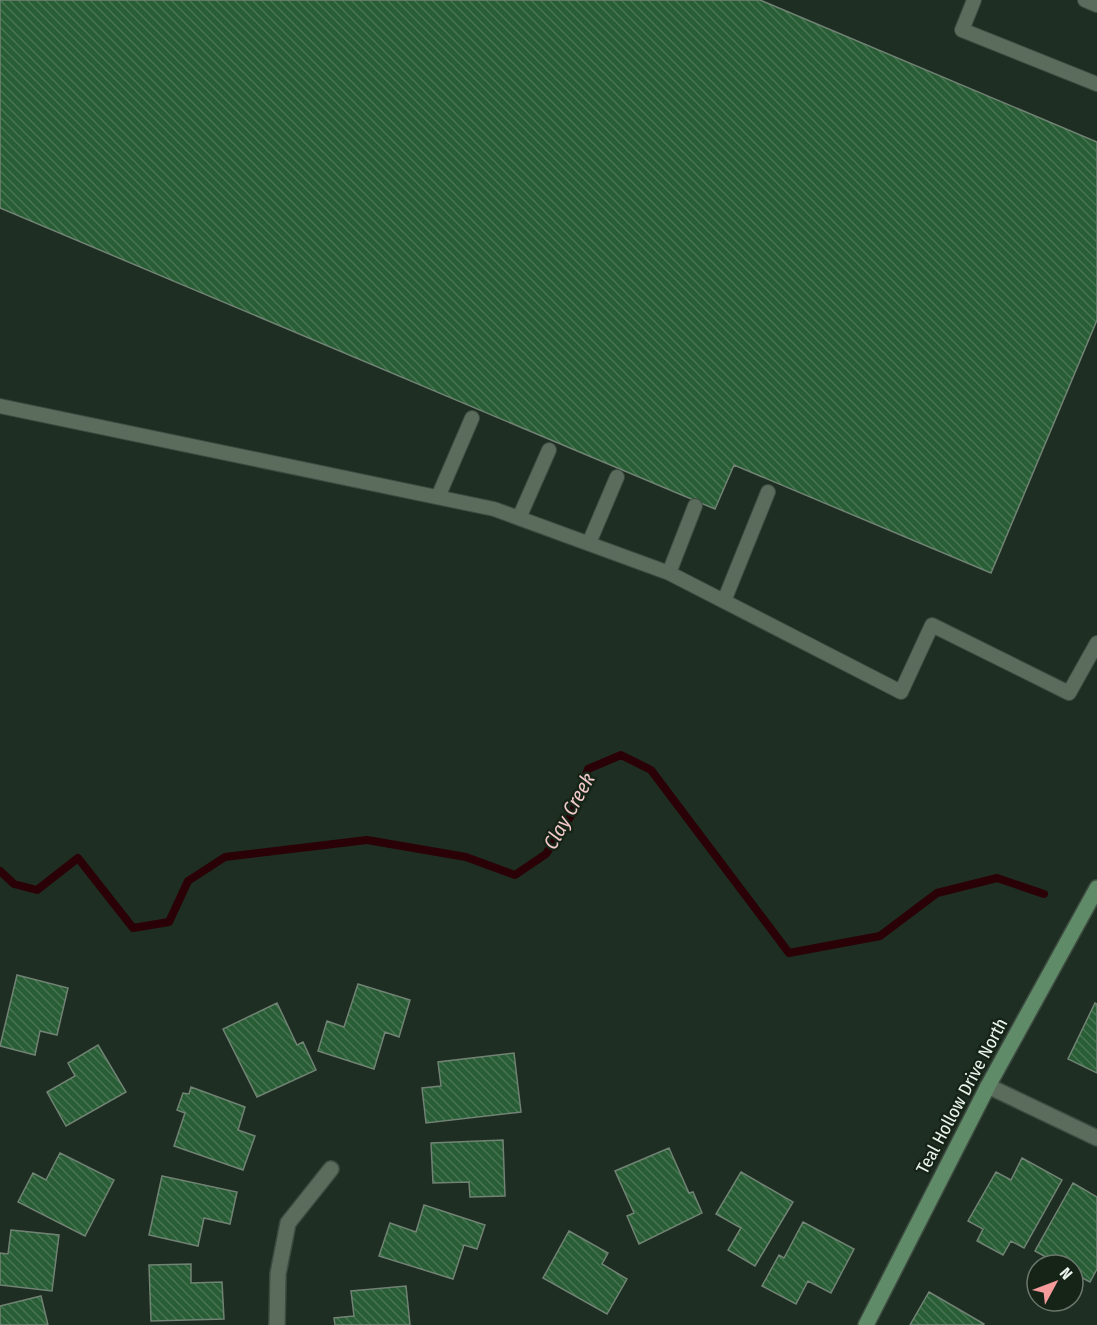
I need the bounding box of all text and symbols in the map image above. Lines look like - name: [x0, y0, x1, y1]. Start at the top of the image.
- water label: Clay Creek: [538, 768, 600, 853]
- street label: Teal Hollow Drive North: [912, 1014, 1012, 1178]
- north arrow: [1025, 1253, 1085, 1313]
- text: N: [1056, 1264, 1076, 1283]

